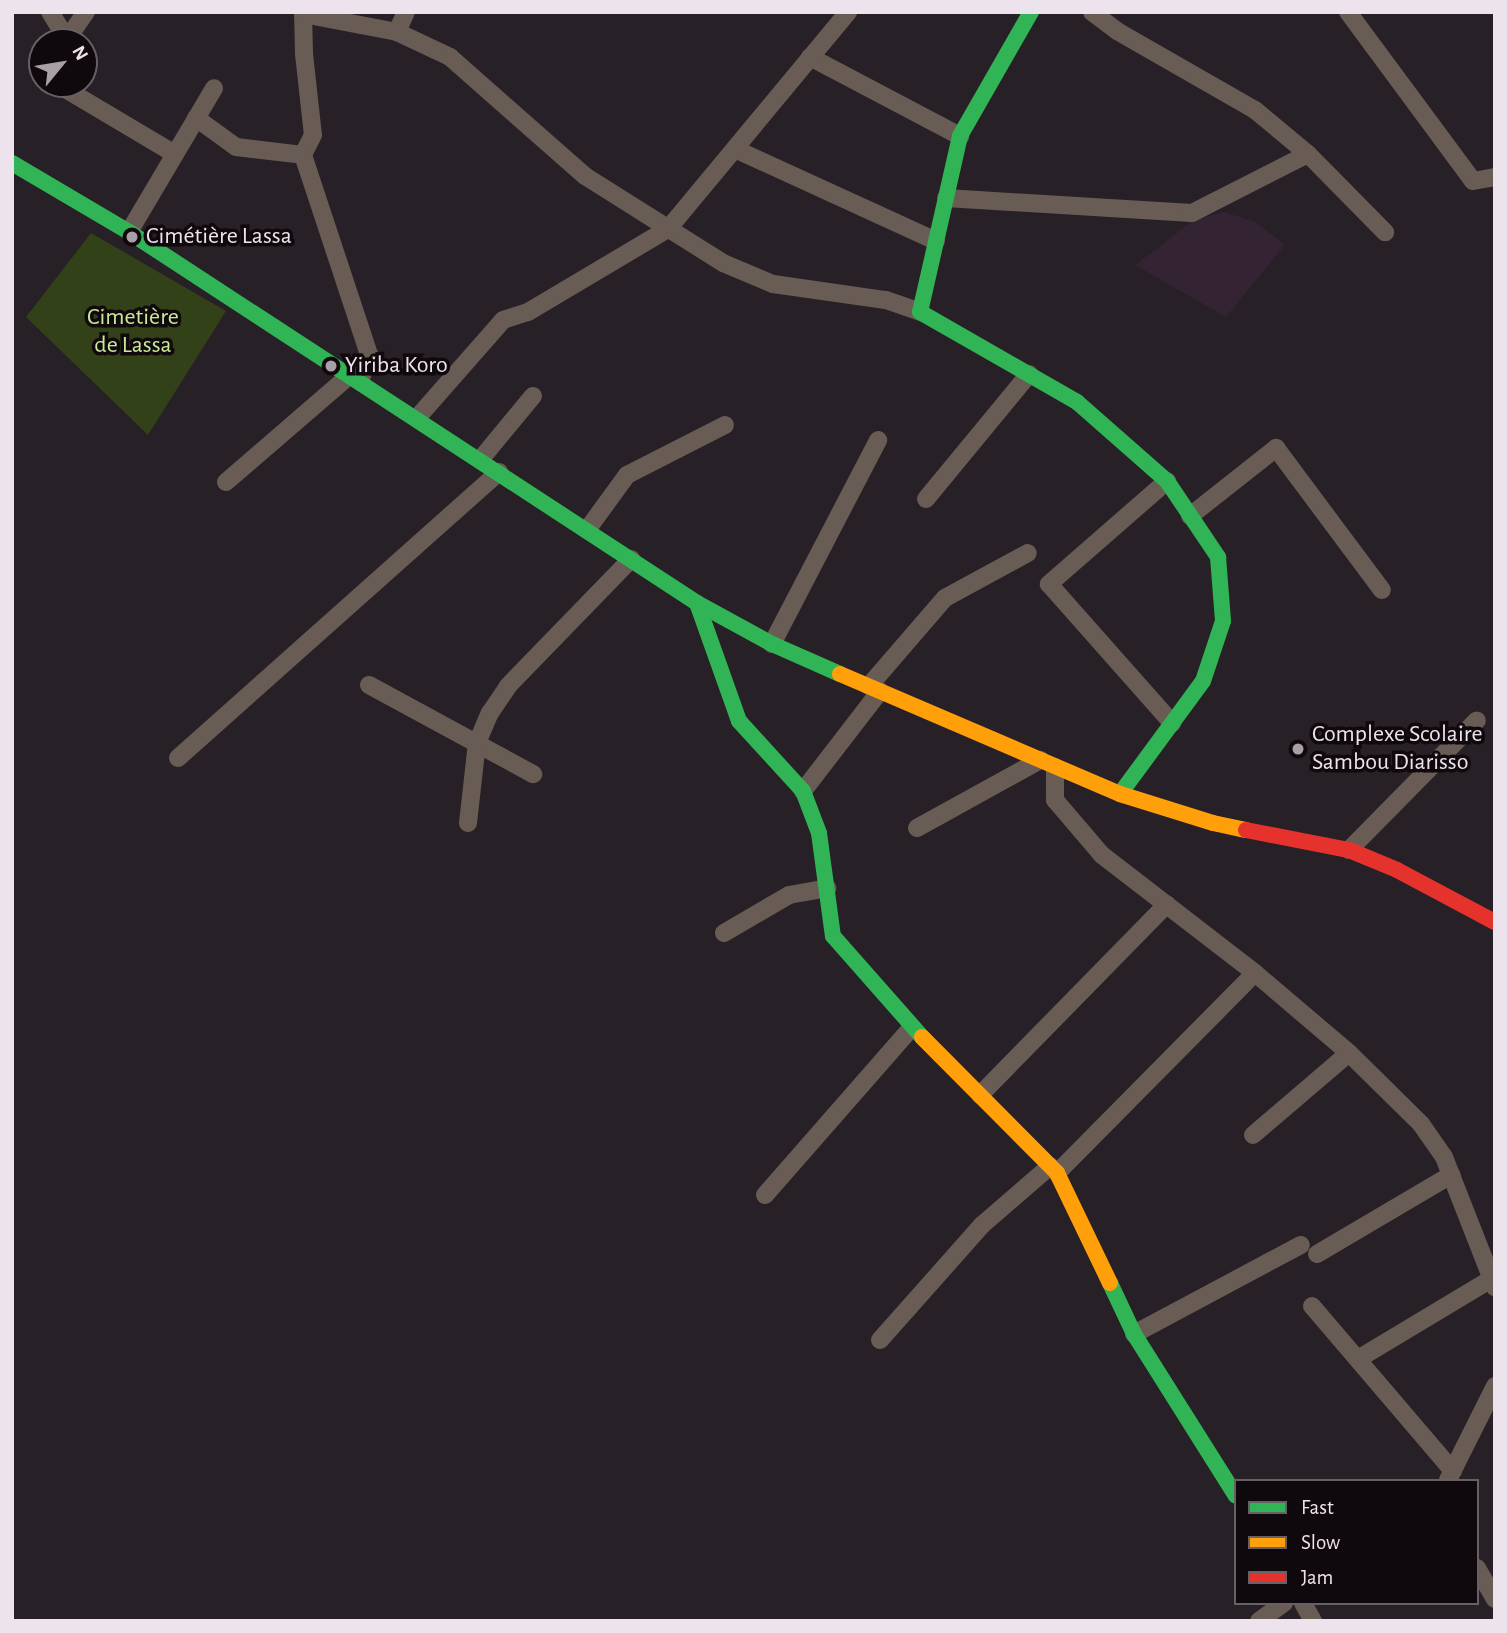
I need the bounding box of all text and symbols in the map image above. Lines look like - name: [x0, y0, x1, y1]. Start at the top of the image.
- north arrow: [28, 28, 98, 98]
- text: N: [68, 43, 91, 64]
- place label: Cimétière Lassa: [146, 223, 292, 251]
- marker: Cimétière Lassa: [124, 229, 140, 245]
- park label: Cimetière de Lassa: [87, 304, 179, 360]
- place label: Yiriba Koro: [345, 352, 448, 380]
- marker: Yiriba Koro: [323, 358, 339, 374]
- place label: Complexe Scolaire Sambou Diarisso: [1312, 721, 1483, 777]
- marker: Complexe Scolaire Sambou Diarisso: [1290, 741, 1306, 757]
- legend: [1234, 1479, 1479, 1605]
- text: Fast: [1301, 1497, 1334, 1518]
- text: Slow: [1301, 1532, 1340, 1553]
- text: Jam: [1301, 1567, 1333, 1588]

